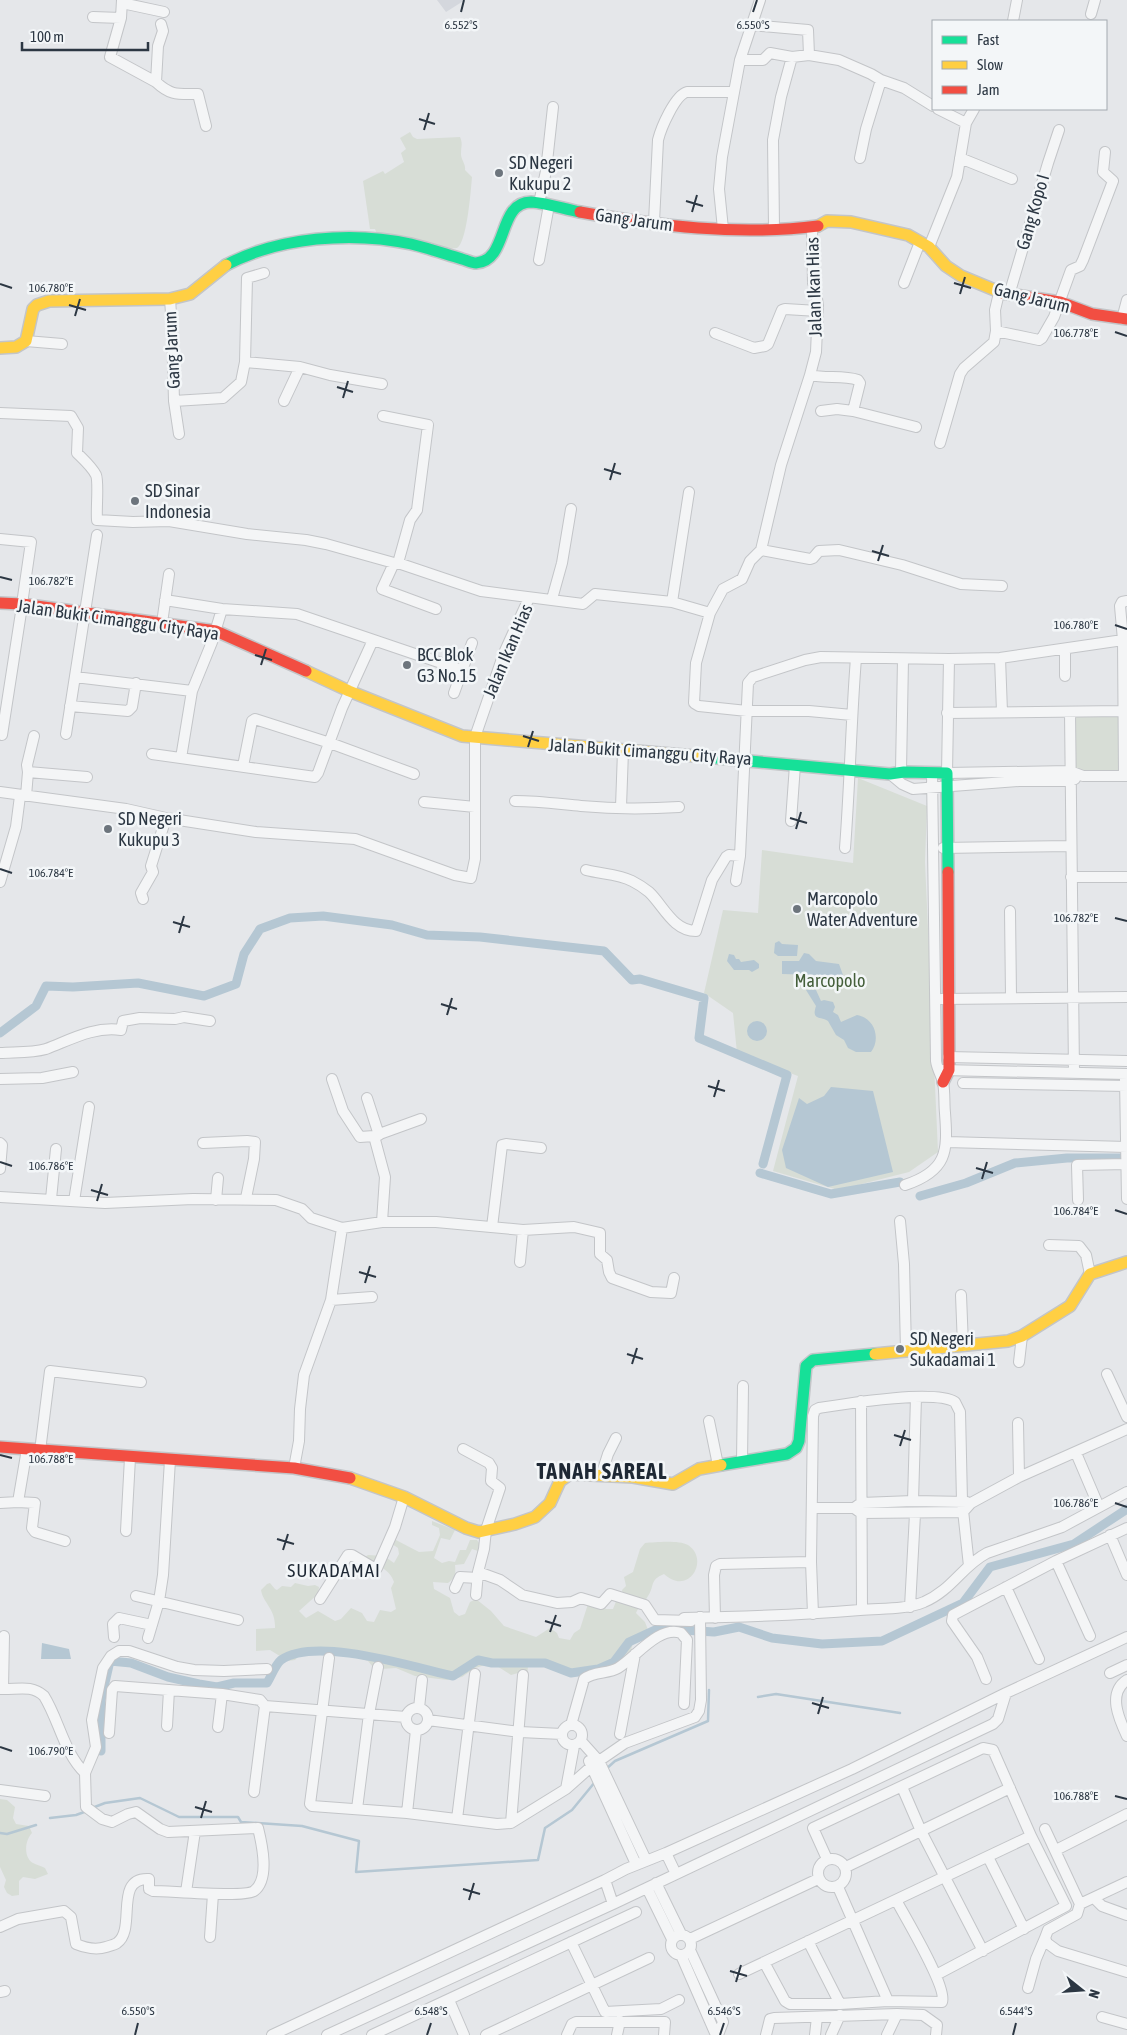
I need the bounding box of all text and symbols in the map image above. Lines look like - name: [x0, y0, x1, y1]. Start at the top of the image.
- text: 6.552°S: [444, 18, 478, 32]
- text: 6.550°S: [736, 18, 770, 32]
- scale bar: [22, 20, 149, 52]
- legend: [932, 20, 1107, 110]
- text: 100 m: [30, 28, 64, 45]
- text: Fast: [977, 31, 999, 48]
- text: Slow: [977, 56, 1003, 73]
- text: Jam: [977, 81, 1000, 98]
- place label: SD Negeri Kukupu 2: [509, 152, 573, 194]
- marker: SD Negeri Kukupu 2: [493, 167, 505, 179]
- street label: Gang Kopo I: [1012, 172, 1053, 252]
- street label: Gang Jarum: [594, 204, 674, 235]
- street label: Jalan Ikan Hias: [801, 237, 826, 337]
- street label: Gang Jarum: [992, 278, 1072, 317]
- text: 106.780°E: [29, 281, 73, 295]
- street label: Gang Jarum: [159, 311, 184, 389]
- text: 106.778°E: [1054, 326, 1098, 340]
- place label: SD Sinar Indonesia: [145, 480, 211, 522]
- marker: SD Sinar Indonesia: [129, 495, 141, 507]
- text: 106.782°E: [29, 574, 73, 588]
- street label: Jalan Bukit Cimanggu City Raya: [16, 595, 220, 644]
- street label: Jalan Ikan Hias: [478, 601, 537, 701]
- text: 106.780°E: [1054, 618, 1098, 632]
- place label: BCC Blok G3 No.15: [417, 644, 477, 686]
- marker: BCC Blok G3 No.15: [401, 659, 413, 671]
- street label: Jalan Bukit Cimanggu City Raya: [548, 734, 752, 769]
- place label: SD Negeri Kukupu 3: [118, 808, 182, 850]
- marker: SD Negeri Kukupu 3: [102, 823, 114, 835]
- text: 106.784°E: [29, 866, 73, 880]
- place label: Marcopolo Water Adventure: [807, 888, 918, 930]
- marker: Marcopolo Water Adventure: [791, 903, 803, 915]
- text: 106.782°E: [1054, 911, 1098, 925]
- park label: Marcopolo: [795, 970, 865, 991]
- text: 106.786°E: [29, 1159, 73, 1173]
- text: 106.784°E: [1054, 1204, 1098, 1218]
- place label: SD Negeri Sukadamai 1: [910, 1328, 996, 1370]
- marker: SD Negeri Sukadamai 1: [894, 1343, 906, 1355]
- text: 106.788°E: [29, 1452, 73, 1466]
- district label: TANAH SAREAL: [537, 1458, 667, 1484]
- text: 106.786°E: [1054, 1496, 1098, 1510]
- district label: SUKADAMAI: [287, 1559, 381, 1581]
- text: 106.790°E: [29, 1744, 73, 1758]
- text: 106.788°E: [1054, 1789, 1098, 1803]
- north arrow: [1057, 1965, 1107, 2015]
- text: N: [1086, 1988, 1103, 2000]
- text: 6.550°S: [121, 2004, 155, 2018]
- text: 6.548°S: [414, 2004, 448, 2018]
- text: 6.546°S: [707, 2004, 741, 2018]
- text: 6.544°S: [999, 2004, 1033, 2018]

